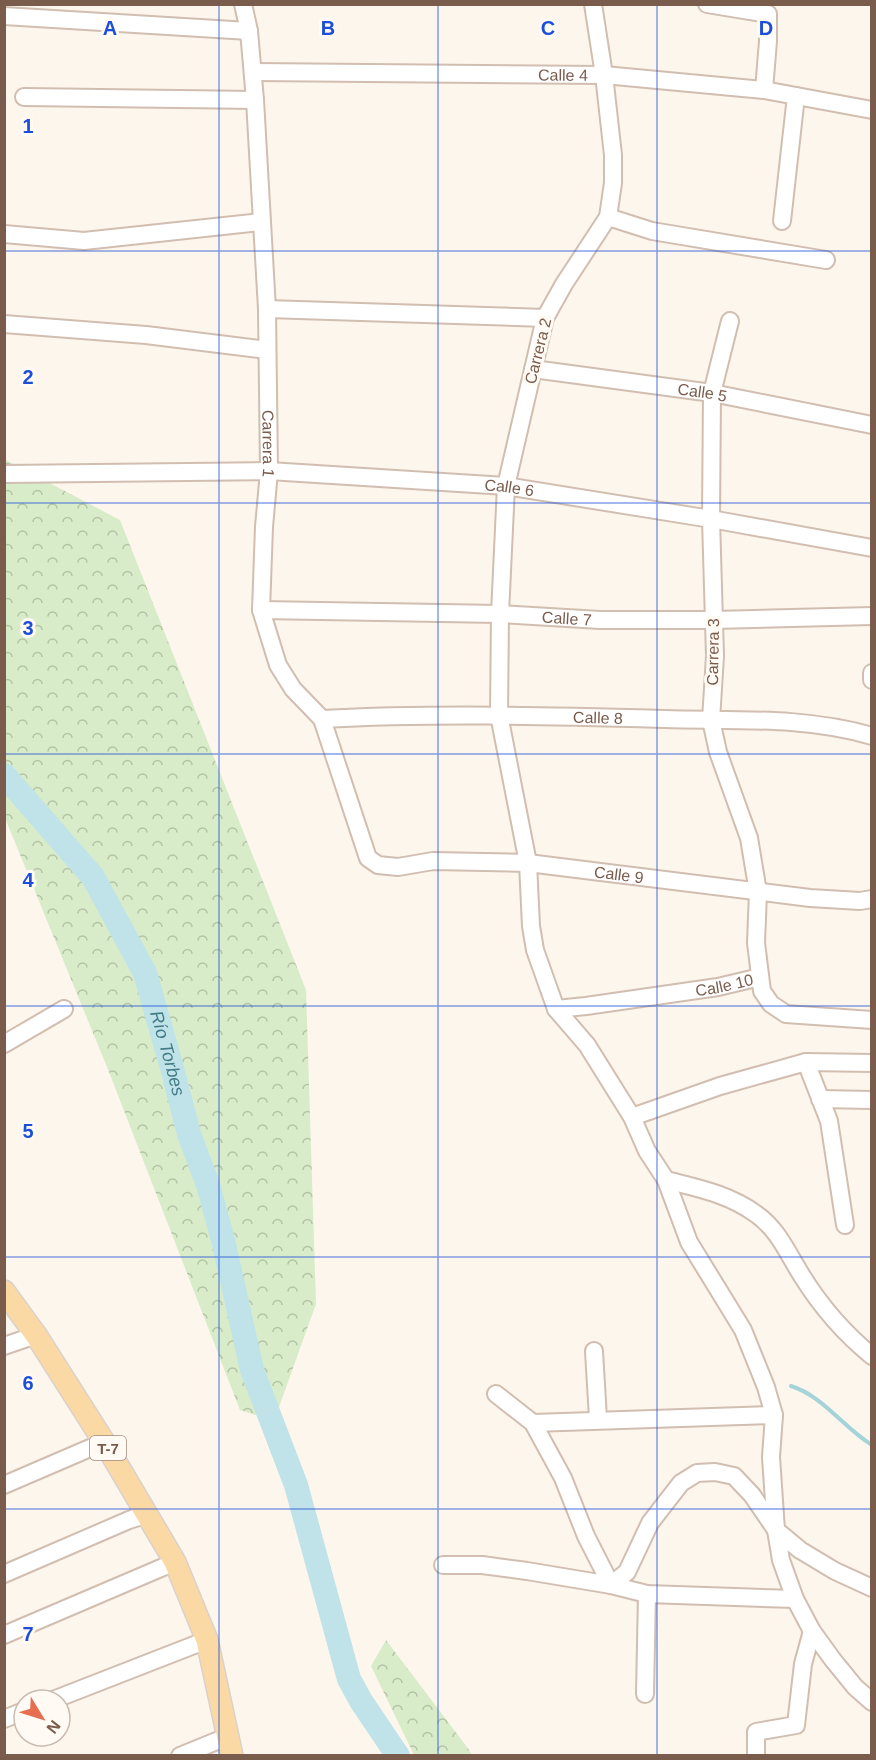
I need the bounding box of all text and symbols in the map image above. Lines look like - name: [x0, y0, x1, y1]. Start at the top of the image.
- text: A: [103, 17, 117, 39]
- text: B: [321, 17, 335, 39]
- text: C: [541, 17, 555, 39]
- text: D: [759, 17, 773, 39]
- street label: Calle 4: [538, 66, 588, 83]
- text: 1: [22, 115, 34, 137]
- street label: Carrera 2: [522, 316, 554, 386]
- text: 2: [22, 366, 34, 388]
- street label: Calle 5: [677, 380, 729, 404]
- street label: Carrera 1: [260, 410, 278, 478]
- street label: Calle 6: [484, 476, 536, 499]
- street label: Calle 7: [541, 608, 592, 628]
- text: 3: [22, 617, 34, 639]
- street label: Carrera 3: [704, 618, 722, 686]
- street label: Calle 8: [573, 708, 623, 726]
- street label: Calle 9: [593, 863, 645, 886]
- text: 4: [22, 869, 34, 891]
- street label: Calle 10: [694, 970, 755, 999]
- water label: Río Torbes: [146, 1008, 189, 1098]
- text: 5: [22, 1120, 34, 1142]
- text: 6: [22, 1372, 34, 1394]
- road number: T-7: [90, 1436, 126, 1460]
- text: 7: [22, 1623, 34, 1645]
- north arrow: [12, 1688, 72, 1748]
- text: N: [43, 1717, 64, 1737]

